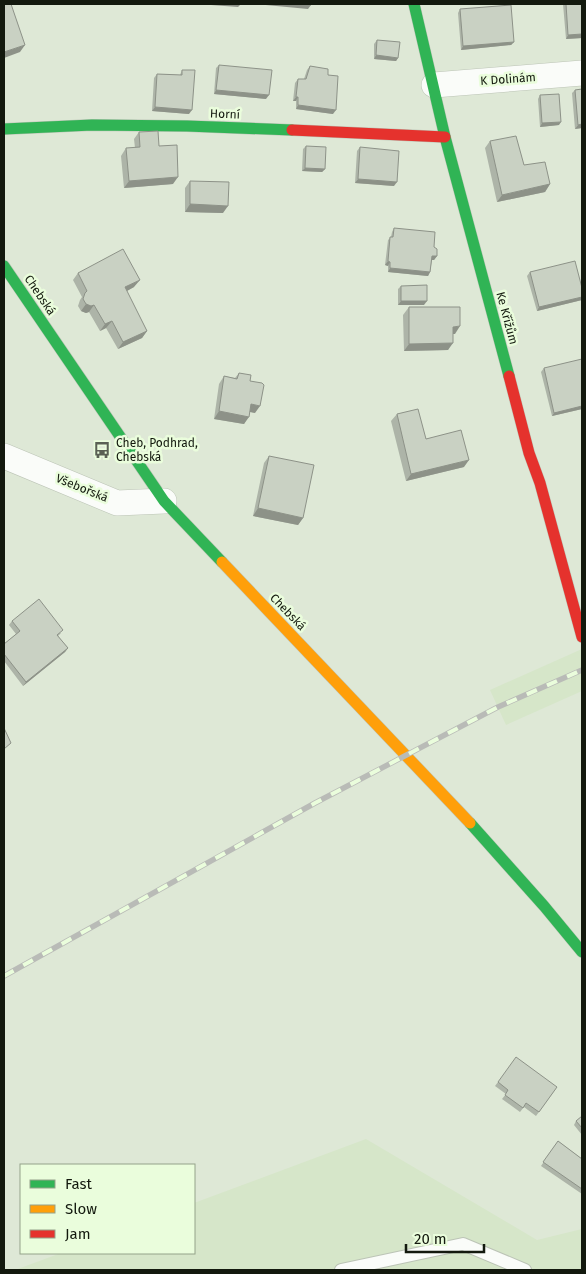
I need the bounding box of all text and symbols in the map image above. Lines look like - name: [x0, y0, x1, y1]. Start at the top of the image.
- street label: K Dolinám: [480, 70, 536, 88]
- street label: Horní: [210, 106, 241, 122]
- street label: Chebská: [22, 272, 58, 318]
- street label: Ke Křížům: [493, 290, 521, 346]
- place label: Cheb, Podhrad, Chebská: [116, 436, 198, 464]
- bus stop icon: Cheb, Podhrad, Chebská: [92, 440, 112, 460]
- street label: Všebořská: [54, 471, 110, 505]
- street label: Chebská: [267, 591, 309, 633]
- legend: [20, 1164, 195, 1254]
- text: Fast: [65, 1175, 92, 1193]
- text: Slow: [65, 1200, 97, 1218]
- scale bar: [406, 1222, 484, 1254]
- text: Jam: [65, 1225, 91, 1243]
- text: 20 m: [414, 1230, 447, 1248]

